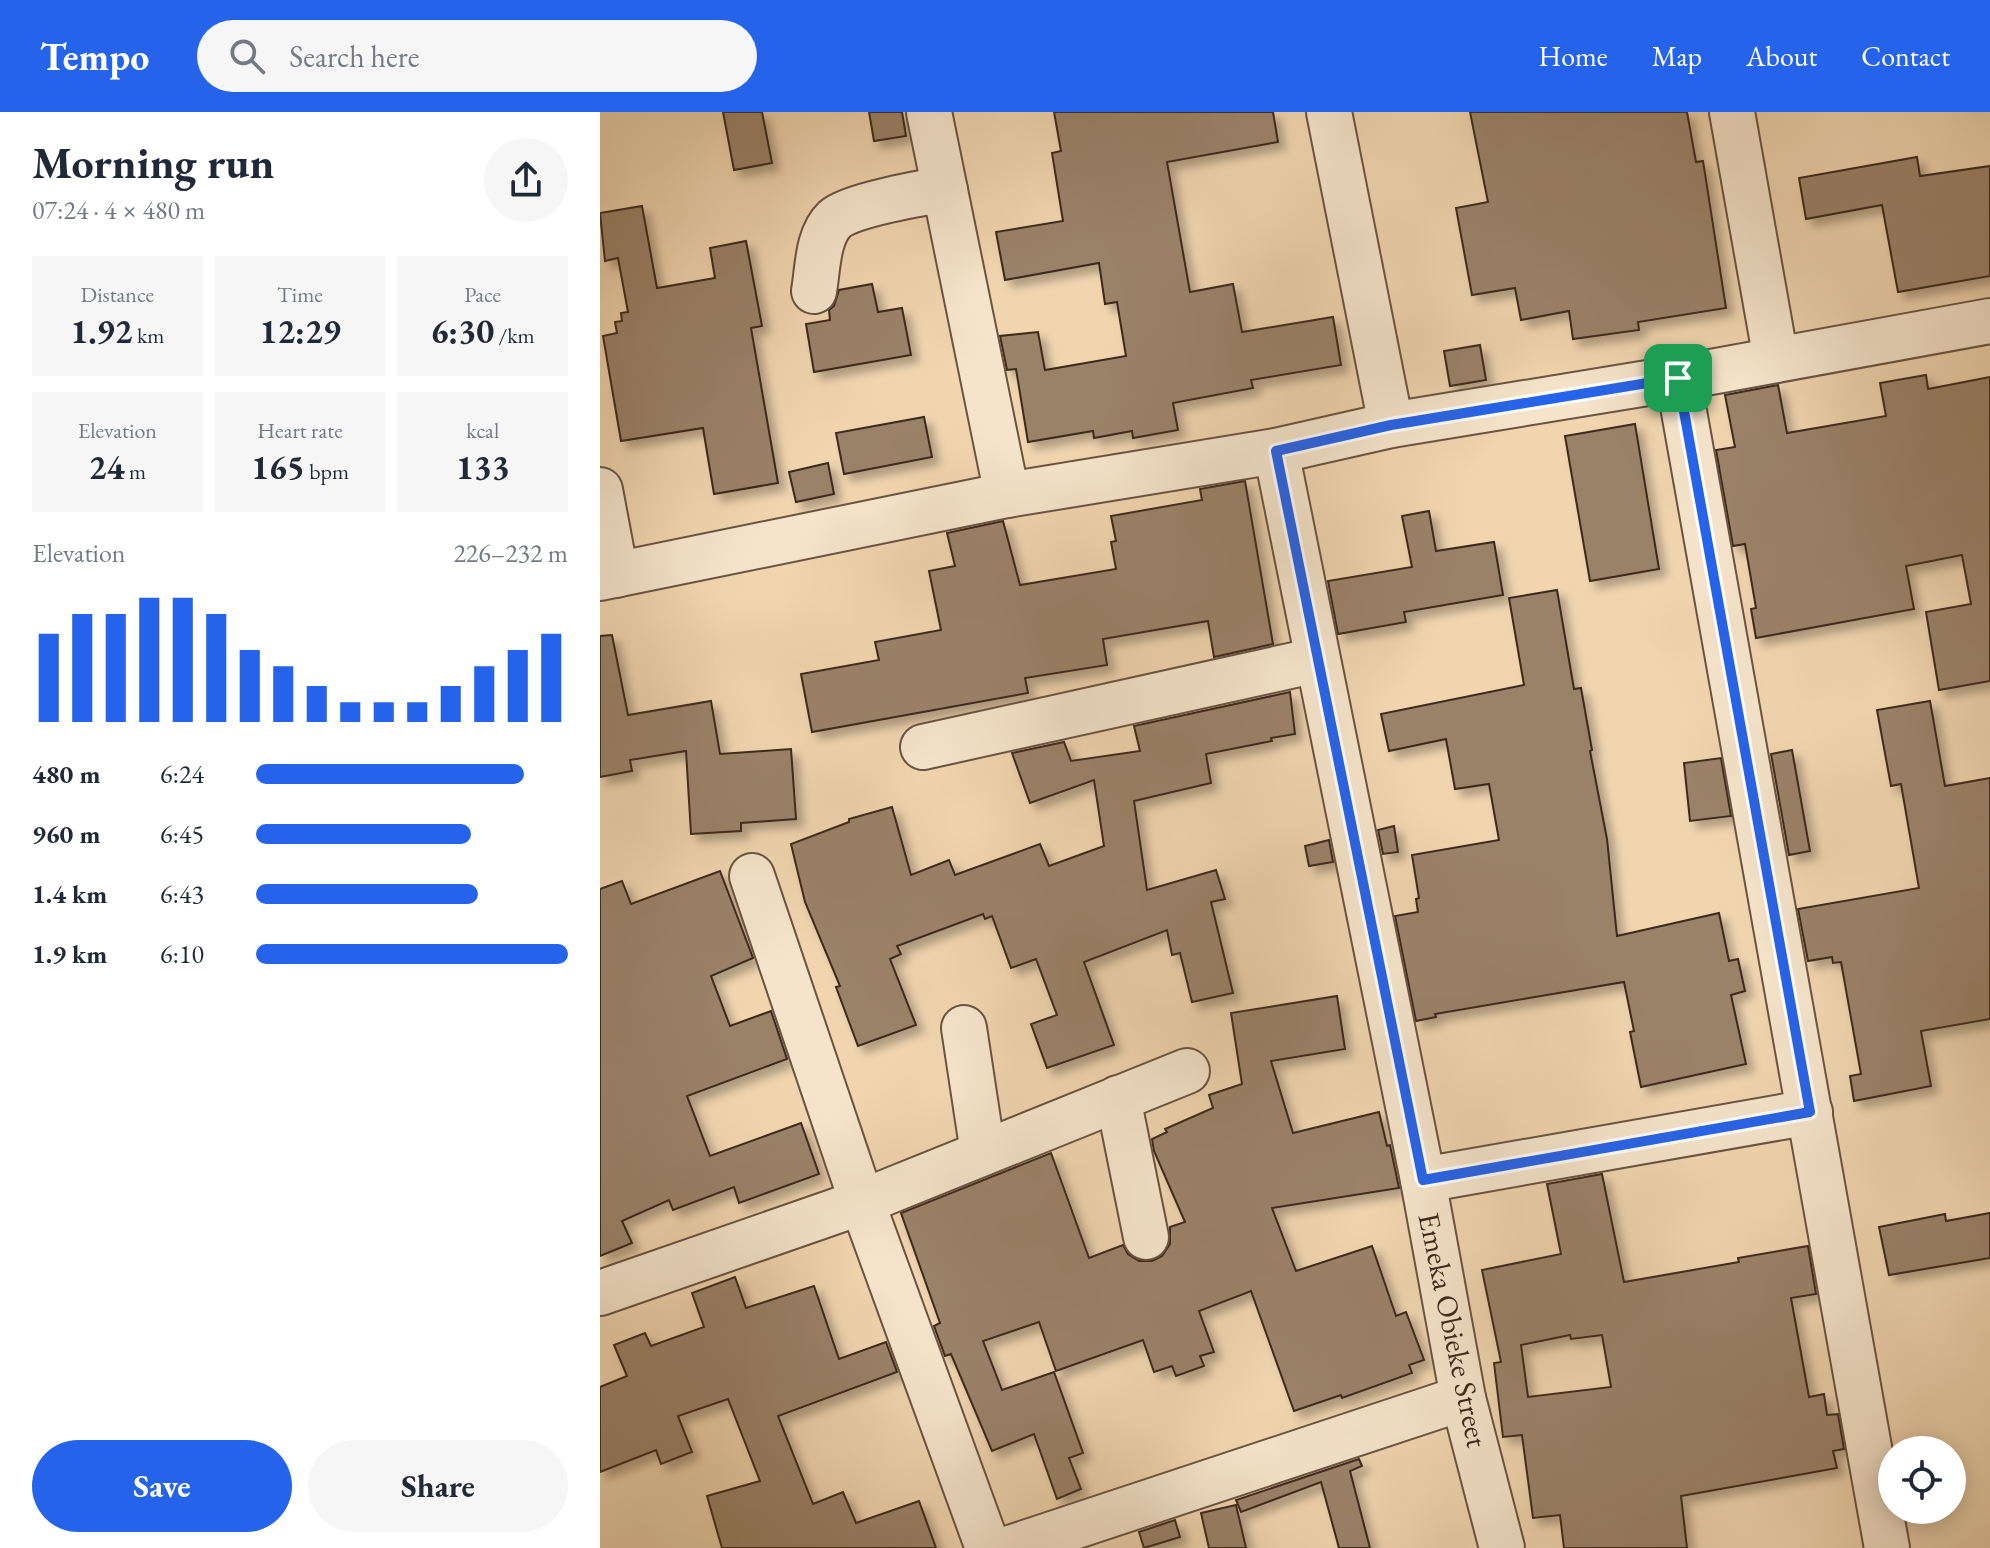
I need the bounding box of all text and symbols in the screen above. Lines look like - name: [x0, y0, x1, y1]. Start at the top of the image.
- search box: [197, 20, 757, 92]
- text: Tempo: [40, 32, 149, 81]
- icon: search: [225, 34, 269, 78]
- text: Search here: [289, 37, 419, 76]
- text: Home: [1538, 38, 1608, 74]
- text: Map: [1652, 38, 1702, 74]
- text: About: [1746, 38, 1817, 74]
- text: Contact: [1861, 38, 1950, 74]
- text: Morning run: [32, 134, 274, 191]
- button: share: [484, 138, 568, 222]
- text: 07:24 · 4 × 480 m: [32, 193, 205, 227]
- text: Distance: [81, 280, 154, 309]
- text: Time: [277, 280, 323, 309]
- text: Pace: [464, 280, 501, 309]
- text: 1.92: [70, 309, 133, 353]
- text: 12:29: [259, 309, 341, 353]
- text: 6:30: [431, 309, 494, 353]
- text: km: [133, 321, 164, 350]
- text: /km: [494, 321, 535, 350]
- pin: [1644, 344, 1712, 412]
- icon: arrive: [1656, 356, 1700, 400]
- text: Elevation: [78, 416, 157, 445]
- text: Heart rate: [257, 416, 343, 445]
- text: kcal: [466, 416, 499, 445]
- text: 24: [89, 445, 125, 489]
- text: 165: [251, 445, 305, 489]
- text: 133: [456, 445, 510, 489]
- text: m: [125, 457, 146, 486]
- text: bpm: [305, 457, 349, 486]
- text: Elevation: [32, 536, 126, 570]
- text: 226–232 m: [453, 536, 568, 570]
- text: 480 m: [32, 757, 100, 791]
- text: 6:24: [160, 757, 204, 791]
- text: 960 m: [32, 817, 100, 851]
- text: 6:45: [160, 817, 204, 851]
- text: 1.4 km: [32, 877, 107, 911]
- text: 6:43: [160, 877, 204, 911]
- text: 1.9 km: [32, 937, 107, 971]
- text: 6:10: [160, 937, 204, 971]
- street label: Emeka Obieke Street: [1410, 1209, 1498, 1451]
- map controls: [1878, 1436, 1966, 1524]
- button: locate: [1878, 1436, 1966, 1524]
- button: Save: [32, 1440, 292, 1532]
- button: Share: [308, 1440, 568, 1532]

